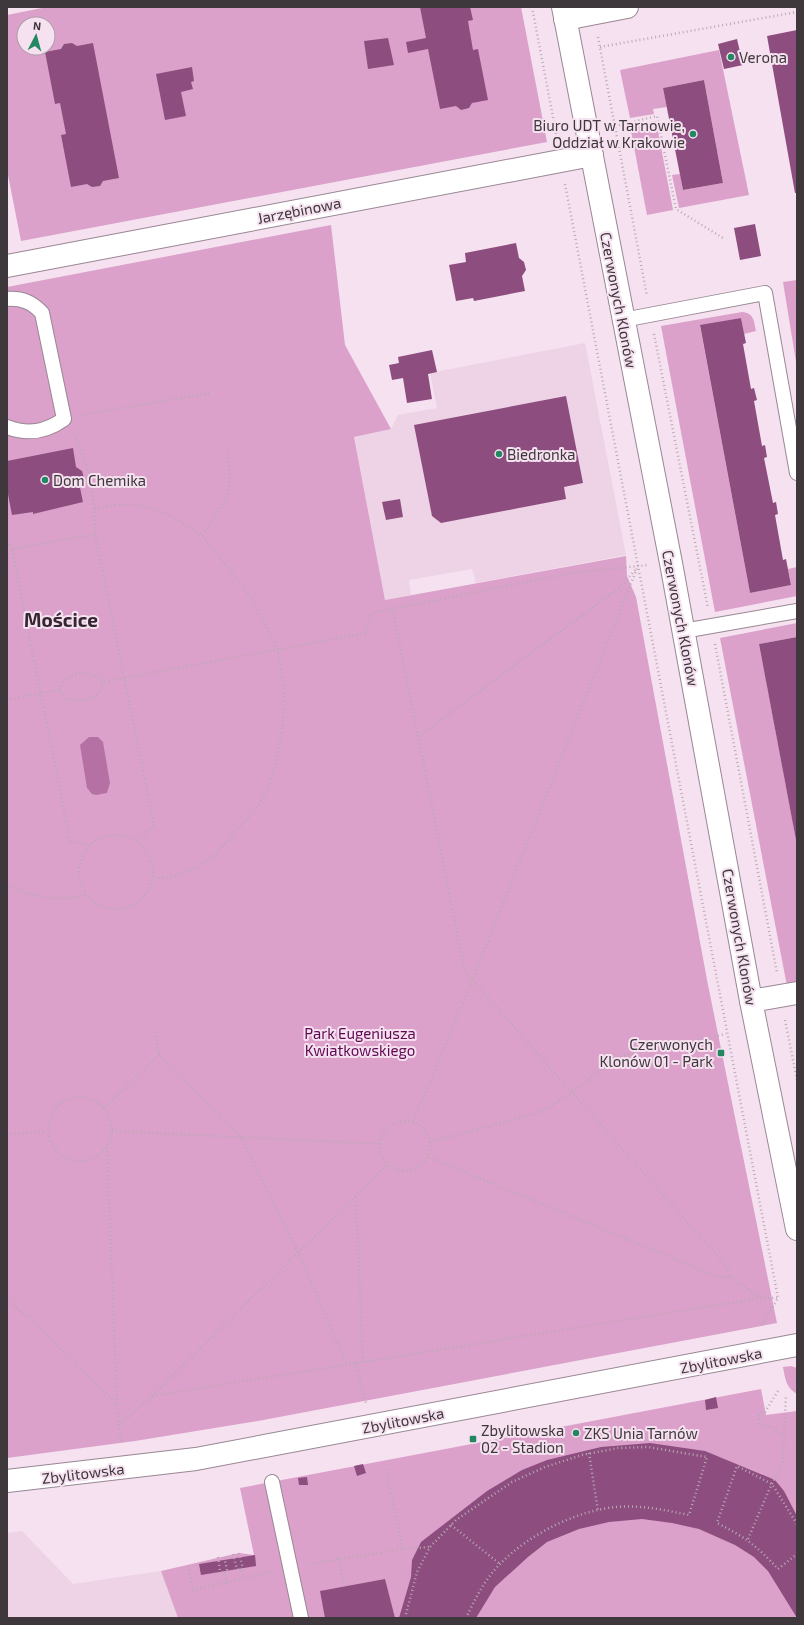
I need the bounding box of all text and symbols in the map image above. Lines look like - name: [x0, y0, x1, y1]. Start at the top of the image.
- north arrow: [16, 16, 56, 56]
- text: N: [32, 19, 42, 32]
- place label: Verona: [739, 48, 787, 66]
- marker: Verona: [726, 52, 736, 62]
- place label: Biuro UDT w Tarnowie, Oddział w Krakowie: [533, 116, 685, 151]
- marker: Biuro UDT w Tarnowie, Oddział w Krakowie: [688, 129, 698, 139]
- street label: Jarzębinowa: [256, 193, 342, 227]
- street label: Czerwonych Klonów: [597, 230, 641, 370]
- place label: Biedronka: [507, 445, 576, 463]
- marker: Biedronka: [494, 449, 504, 459]
- place label: Dom Chemika: [53, 471, 146, 489]
- marker: Dom Chemika: [40, 475, 50, 485]
- street label: Czerwonych Klonów: [659, 548, 703, 688]
- district label: Mościce: [24, 608, 98, 631]
- street label: Czerwonych Klonów: [719, 867, 761, 1007]
- park label: Park Eugeniusza Kwiatkowskiego: [304, 1024, 416, 1059]
- place label: Czerwonych Klonów 01 - Park: [599, 1035, 713, 1070]
- marker: Czerwonych Klonów 01 - Park: [716, 1048, 726, 1058]
- street label: Zbylitowska: [678, 1343, 764, 1377]
- street label: Zbylitowska: [360, 1403, 446, 1437]
- place label: Zbylitowska 02 - Stadion: [481, 1421, 564, 1456]
- place label: ZKS Unia Tarnów: [584, 1424, 698, 1442]
- marker: ZKS Unia Tarnów: [571, 1428, 581, 1438]
- marker: Zbylitowska 02 - Stadion: [468, 1434, 478, 1444]
- street label: Zbylitowska: [41, 1459, 125, 1487]

